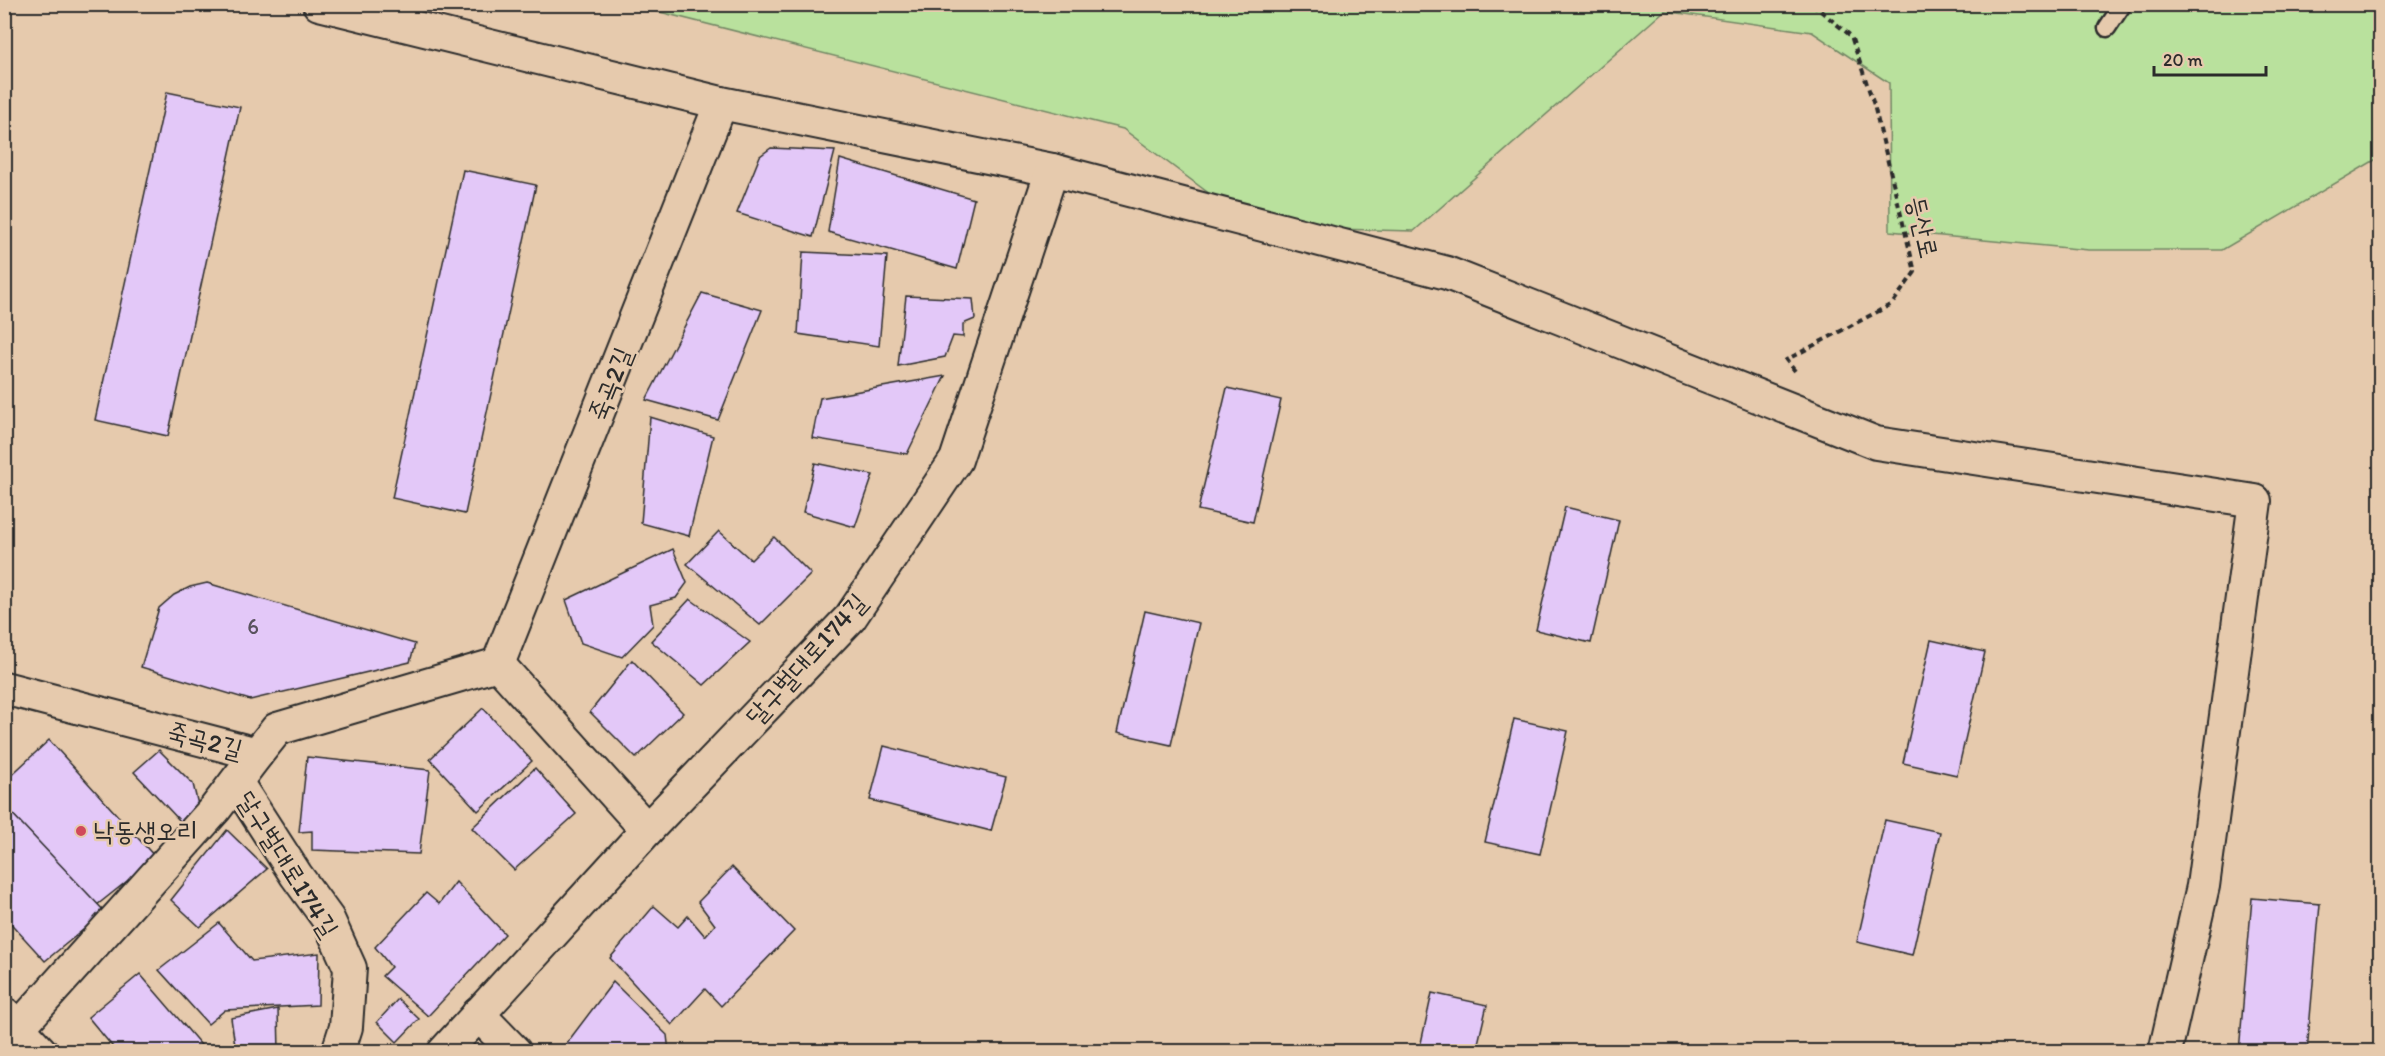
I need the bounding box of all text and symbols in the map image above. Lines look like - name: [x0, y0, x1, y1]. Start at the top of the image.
- scale bar: [2154, 39, 2266, 77]
- text: 20 m: [2163, 49, 2203, 71]
- street label: 등산로: [1900, 193, 1946, 261]
- street label: 죽곡2길: [581, 343, 639, 425]
- street label: 달구벌대로174길: [739, 587, 874, 731]
- house number: 6: [247, 613, 259, 640]
- street label: 죽곡2길: [164, 715, 246, 765]
- street label: 달구벌대로174길: [230, 785, 346, 943]
- place label: 낙동생오리: [93, 815, 198, 847]
- marker: 낙동생오리: [74, 824, 88, 838]

